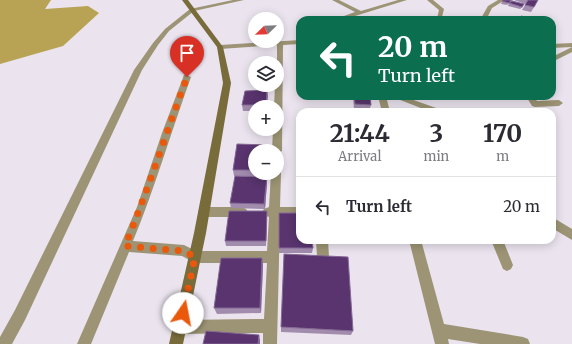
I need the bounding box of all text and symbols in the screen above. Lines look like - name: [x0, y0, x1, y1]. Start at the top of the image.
- north arrow: [248, 12, 284, 48]
- map controls: [248, 12, 284, 180]
- text: 20 m: [378, 29, 447, 65]
- icon: left: [312, 32, 364, 84]
- pin: [170, 36, 204, 77]
- icon: arrive: [176, 42, 198, 64]
- button: layers: [248, 56, 284, 92]
- text: Turn left: [378, 64, 455, 87]
- button: +: [248, 100, 284, 136]
- text: 21:44: [330, 118, 390, 149]
- text: 3: [430, 118, 443, 149]
- text: 170: [483, 118, 522, 149]
- button: −: [248, 144, 284, 180]
- text: Arrival: [338, 148, 381, 165]
- text: min: [424, 148, 449, 165]
- text: m: [496, 148, 509, 165]
- icon: left: [312, 196, 334, 218]
- text: Turn left: [346, 197, 412, 216]
- text: 20 m: [503, 197, 540, 216]
- position arrow: [162, 292, 204, 334]

